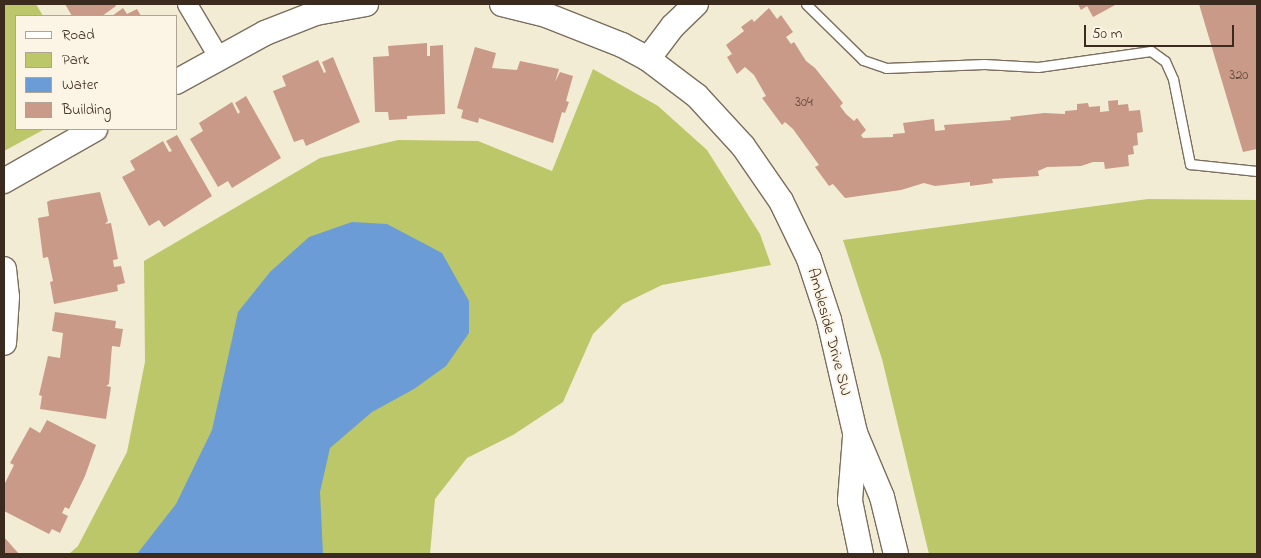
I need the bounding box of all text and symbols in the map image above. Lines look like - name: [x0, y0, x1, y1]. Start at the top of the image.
- legend: [15, 15, 178, 130]
- scale bar: [1086, 15, 1236, 47]
- text: 50 m: [1092, 23, 1122, 45]
- text: Road: [62, 24, 95, 46]
- text: Park: [62, 49, 89, 71]
- house number: 320: [1230, 68, 1248, 84]
- text: Water: [62, 74, 98, 96]
- house number: 304: [795, 95, 813, 111]
- text: Building: [62, 99, 111, 121]
- street label: Ambleside Drive SW: [803, 266, 855, 398]

